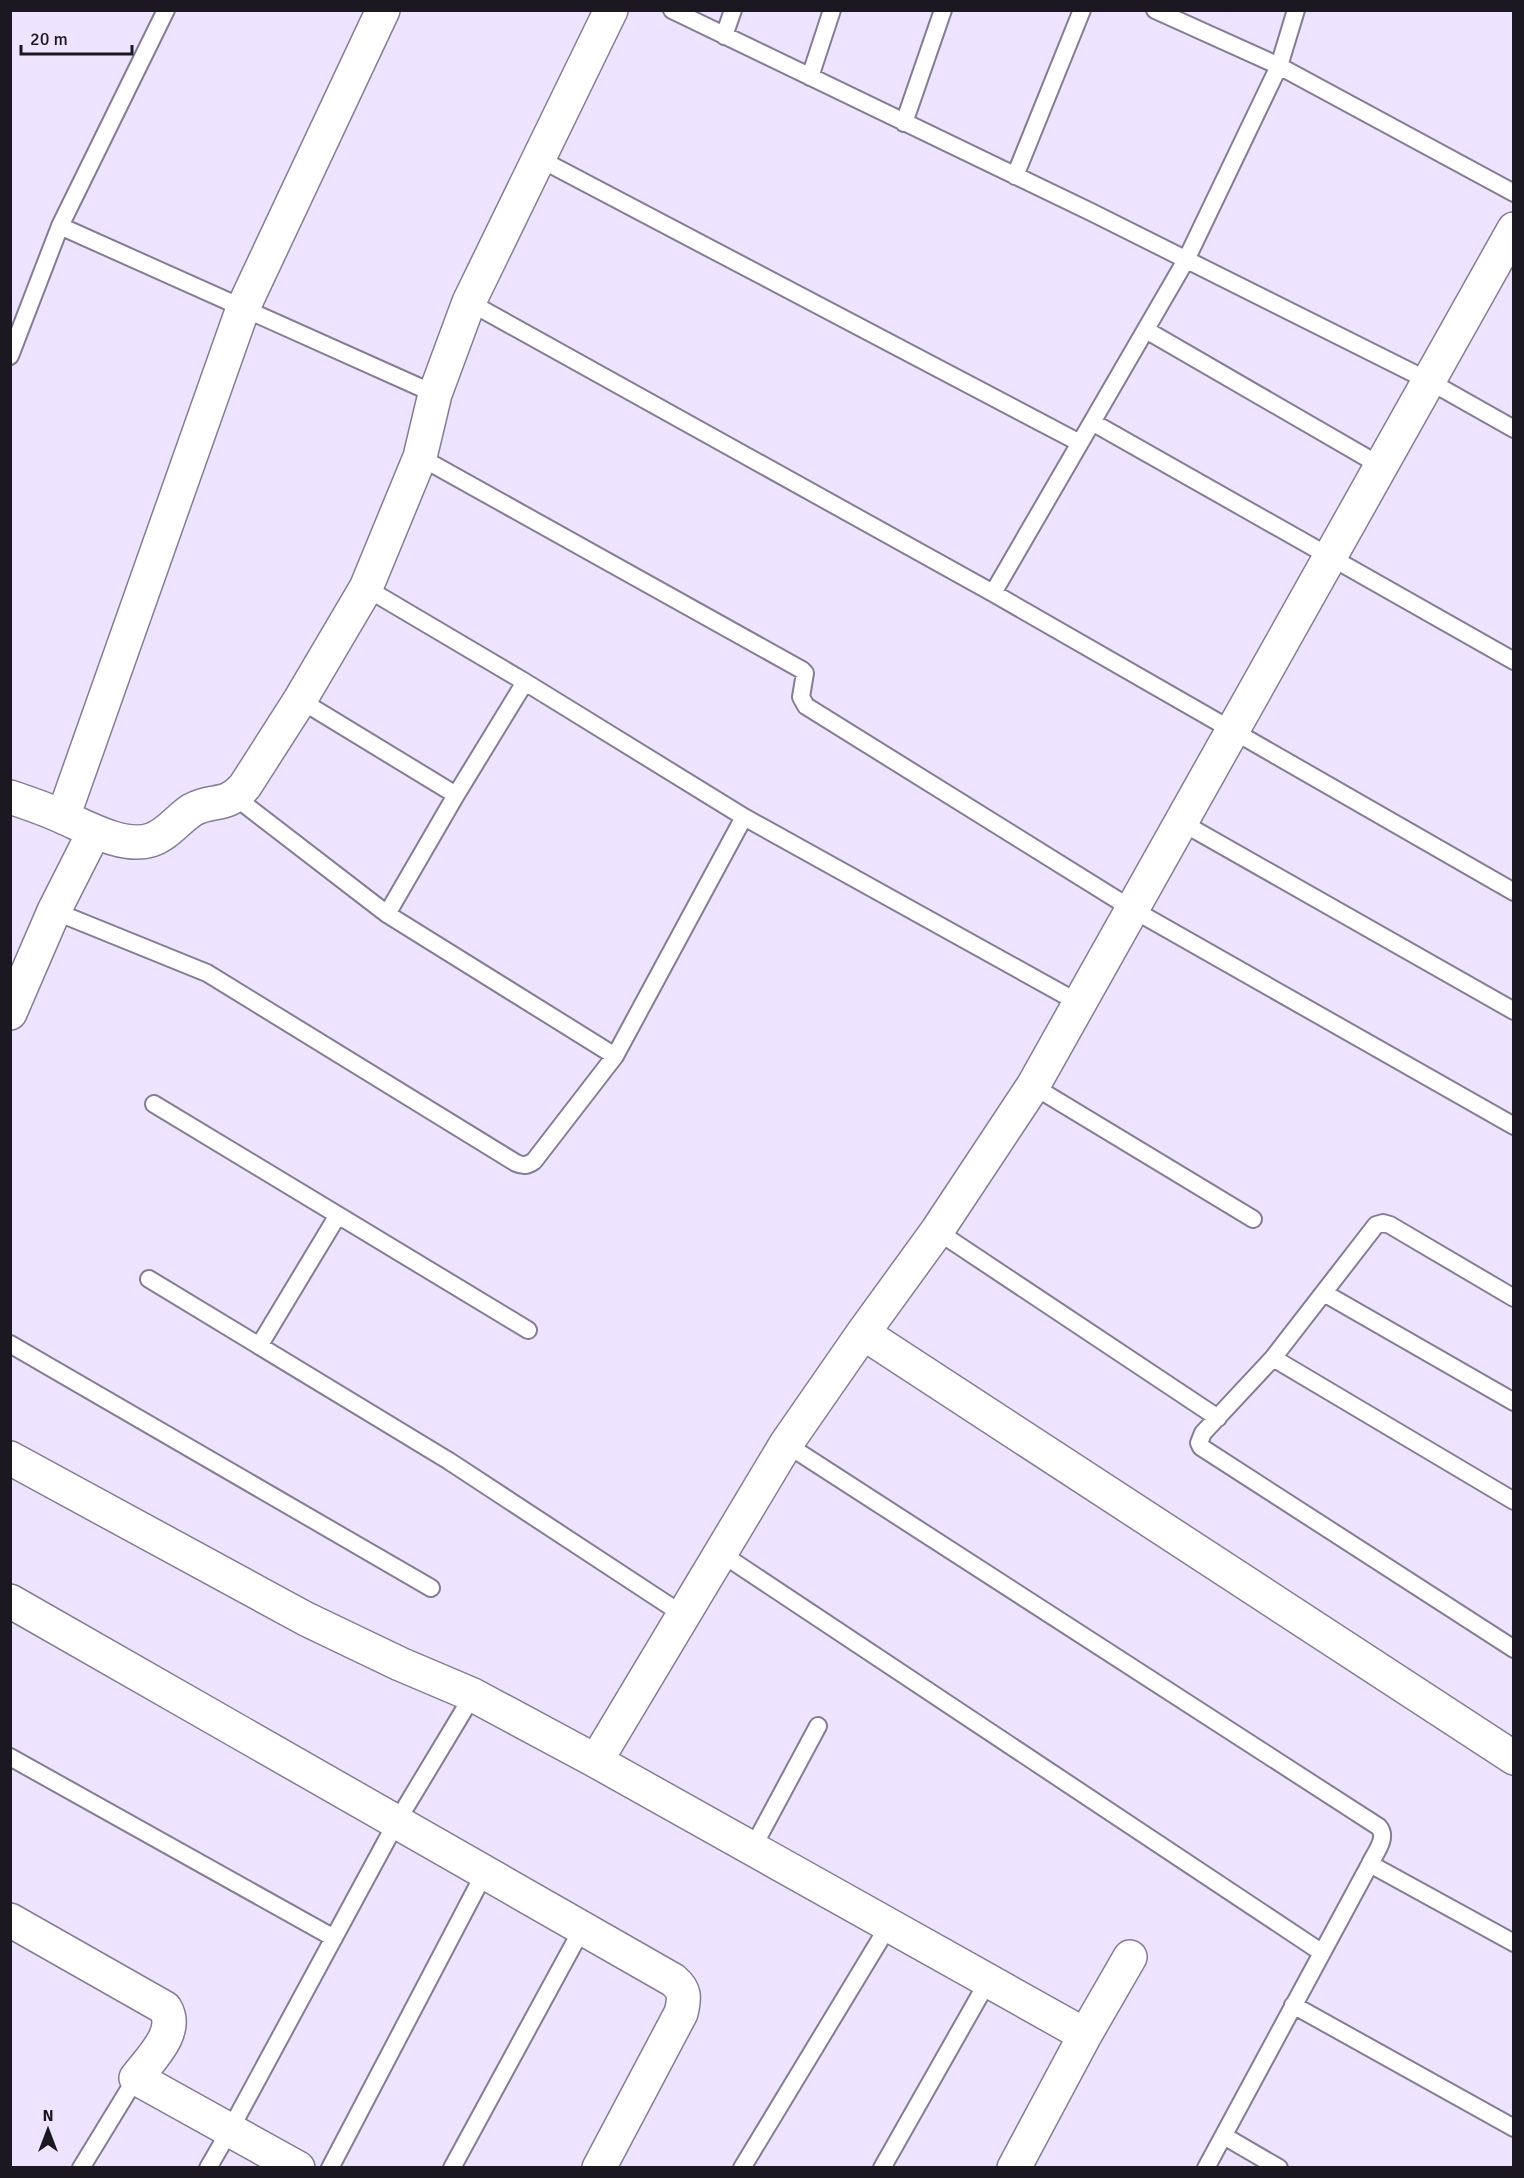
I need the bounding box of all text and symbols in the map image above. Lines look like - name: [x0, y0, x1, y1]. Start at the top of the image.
- scale bar: [21, 18, 132, 56]
- text: 20 m: [30, 28, 68, 50]
- north arrow: [18, 2100, 78, 2160]
- text: N: [42, 2106, 54, 2126]

